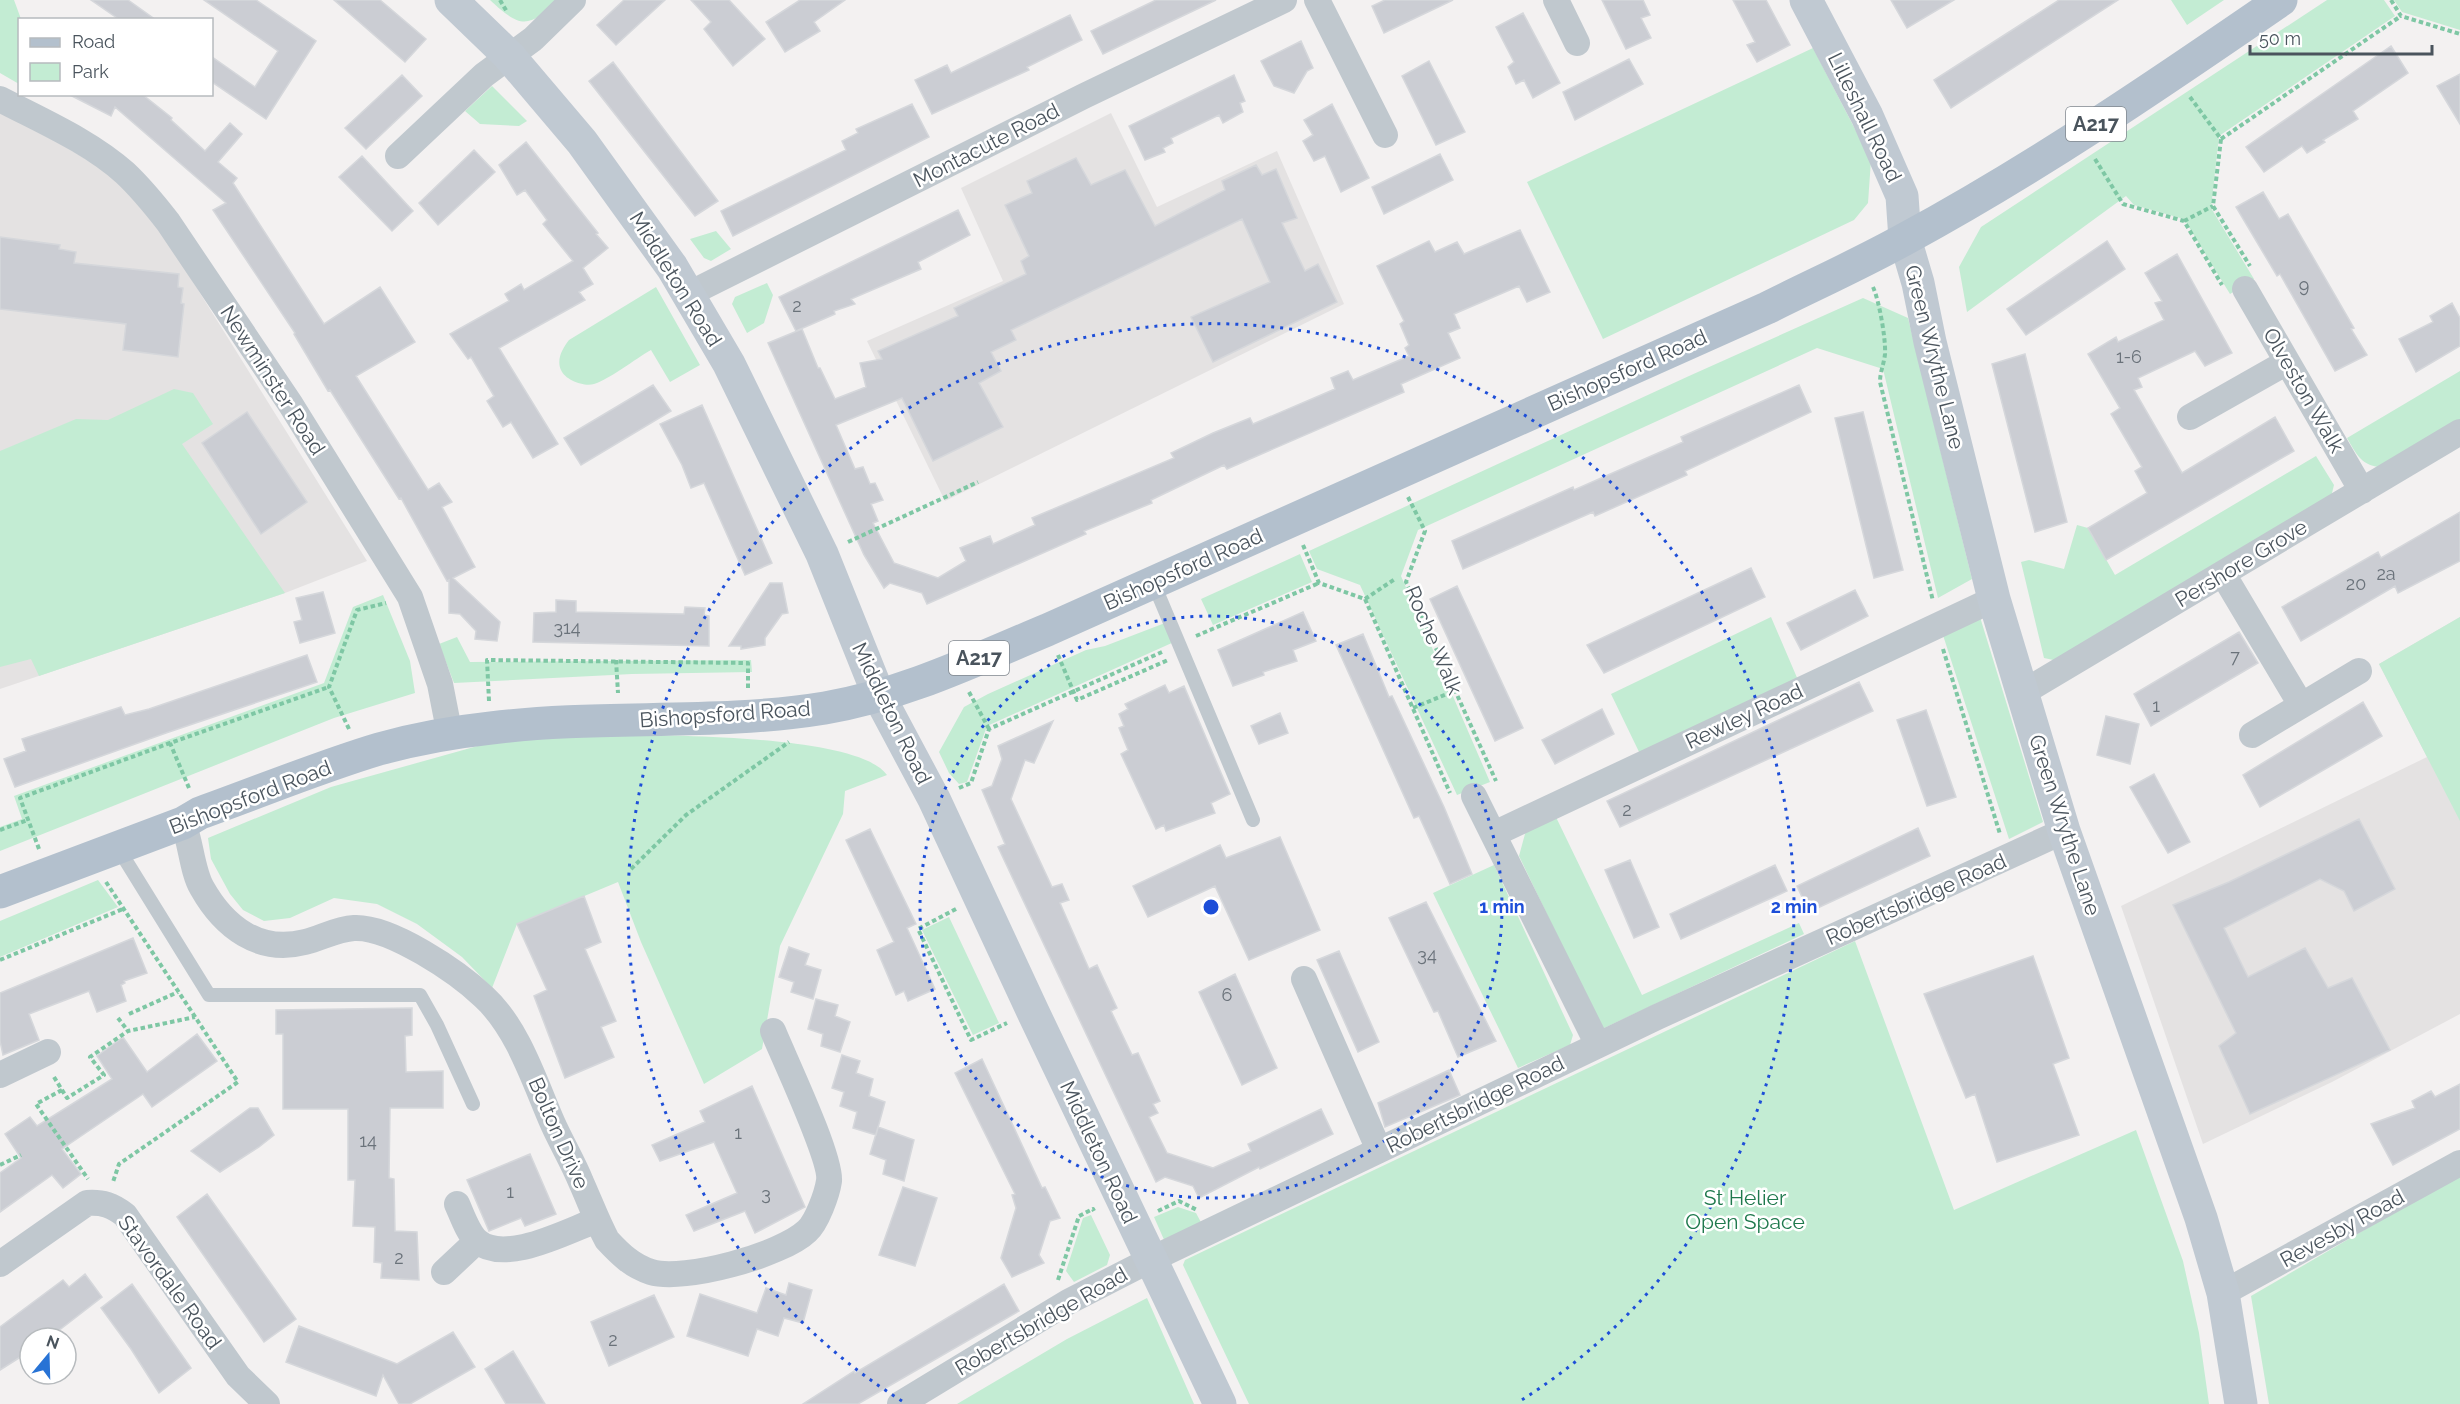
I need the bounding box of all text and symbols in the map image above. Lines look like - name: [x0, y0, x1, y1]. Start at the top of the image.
- legend: [18, 18, 213, 96]
- scale bar: [2250, 18, 2432, 56]
- text: 50 m: [2259, 28, 2301, 49]
- text: Road: [72, 31, 115, 52]
- street label: Lilleshall Road: [1823, 48, 1907, 186]
- text: Park: [72, 61, 109, 82]
- street label: Montacute Road: [909, 97, 1063, 193]
- road number: A217: [2066, 107, 2126, 141]
- street label: Middleton Road: [624, 207, 728, 351]
- street label: Green Wrythe Lane: [1900, 262, 1970, 452]
- house number: 9: [2299, 275, 2309, 296]
- house number: 2: [792, 295, 802, 316]
- street label: Newminster Road: [215, 301, 331, 459]
- street label: Olveston Walk: [2258, 323, 2350, 457]
- street label: Bishopsford Road: [1544, 324, 1710, 416]
- house number: 1-6: [2116, 346, 2142, 367]
- street label: Pershore Grove: [2170, 514, 2312, 612]
- street label: Bishopsford Road: [1100, 523, 1266, 615]
- house number: 2a: [2376, 563, 2396, 584]
- house number: 20: [2346, 573, 2366, 594]
- street label: Roche Walk: [1400, 582, 1468, 698]
- house number: 314: [553, 617, 581, 638]
- street label: Middleton Road: [847, 638, 937, 788]
- road number: A217: [949, 641, 1009, 675]
- house number: 7: [2230, 646, 2240, 667]
- street label: Rewley Road: [1681, 678, 1807, 754]
- house number: 1: [2152, 695, 2160, 716]
- street label: Bishopsford Road: [639, 696, 811, 732]
- street label: Green Wrythe Lane: [2024, 731, 2106, 919]
- street label: Bishopsford Road: [165, 755, 335, 839]
- house number: 2: [1622, 799, 1632, 820]
- street label: Robertsbridge Road: [1822, 848, 2010, 950]
- text: 1 min: [1479, 896, 1525, 917]
- text: 2 min: [1771, 896, 1817, 917]
- centre of rings: [1201, 897, 1221, 917]
- house number: 34: [1417, 944, 1437, 965]
- house number: 6: [1222, 984, 1233, 1005]
- street label: Robertsbridge Road: [1382, 1050, 1568, 1158]
- street label: Bolton Drive: [523, 1073, 595, 1193]
- street label: Middleton Road: [1055, 1077, 1143, 1227]
- house number: 1: [734, 1122, 742, 1143]
- house number: 14: [359, 1130, 377, 1151]
- house number: 1: [506, 1181, 514, 1202]
- house number: 3: [761, 1183, 771, 1204]
- street label: Revesby Road: [2276, 1184, 2408, 1272]
- park label: St Helier Open Space: [1685, 1185, 1805, 1234]
- street label: Stavordale Road: [113, 1210, 227, 1354]
- house number: 2: [394, 1247, 404, 1268]
- street label: Robertsbridge Road: [950, 1261, 1132, 1381]
- north arrow: [18, 1326, 78, 1386]
- house number: 2: [608, 1329, 618, 1350]
- text: N: [44, 1331, 62, 1353]

